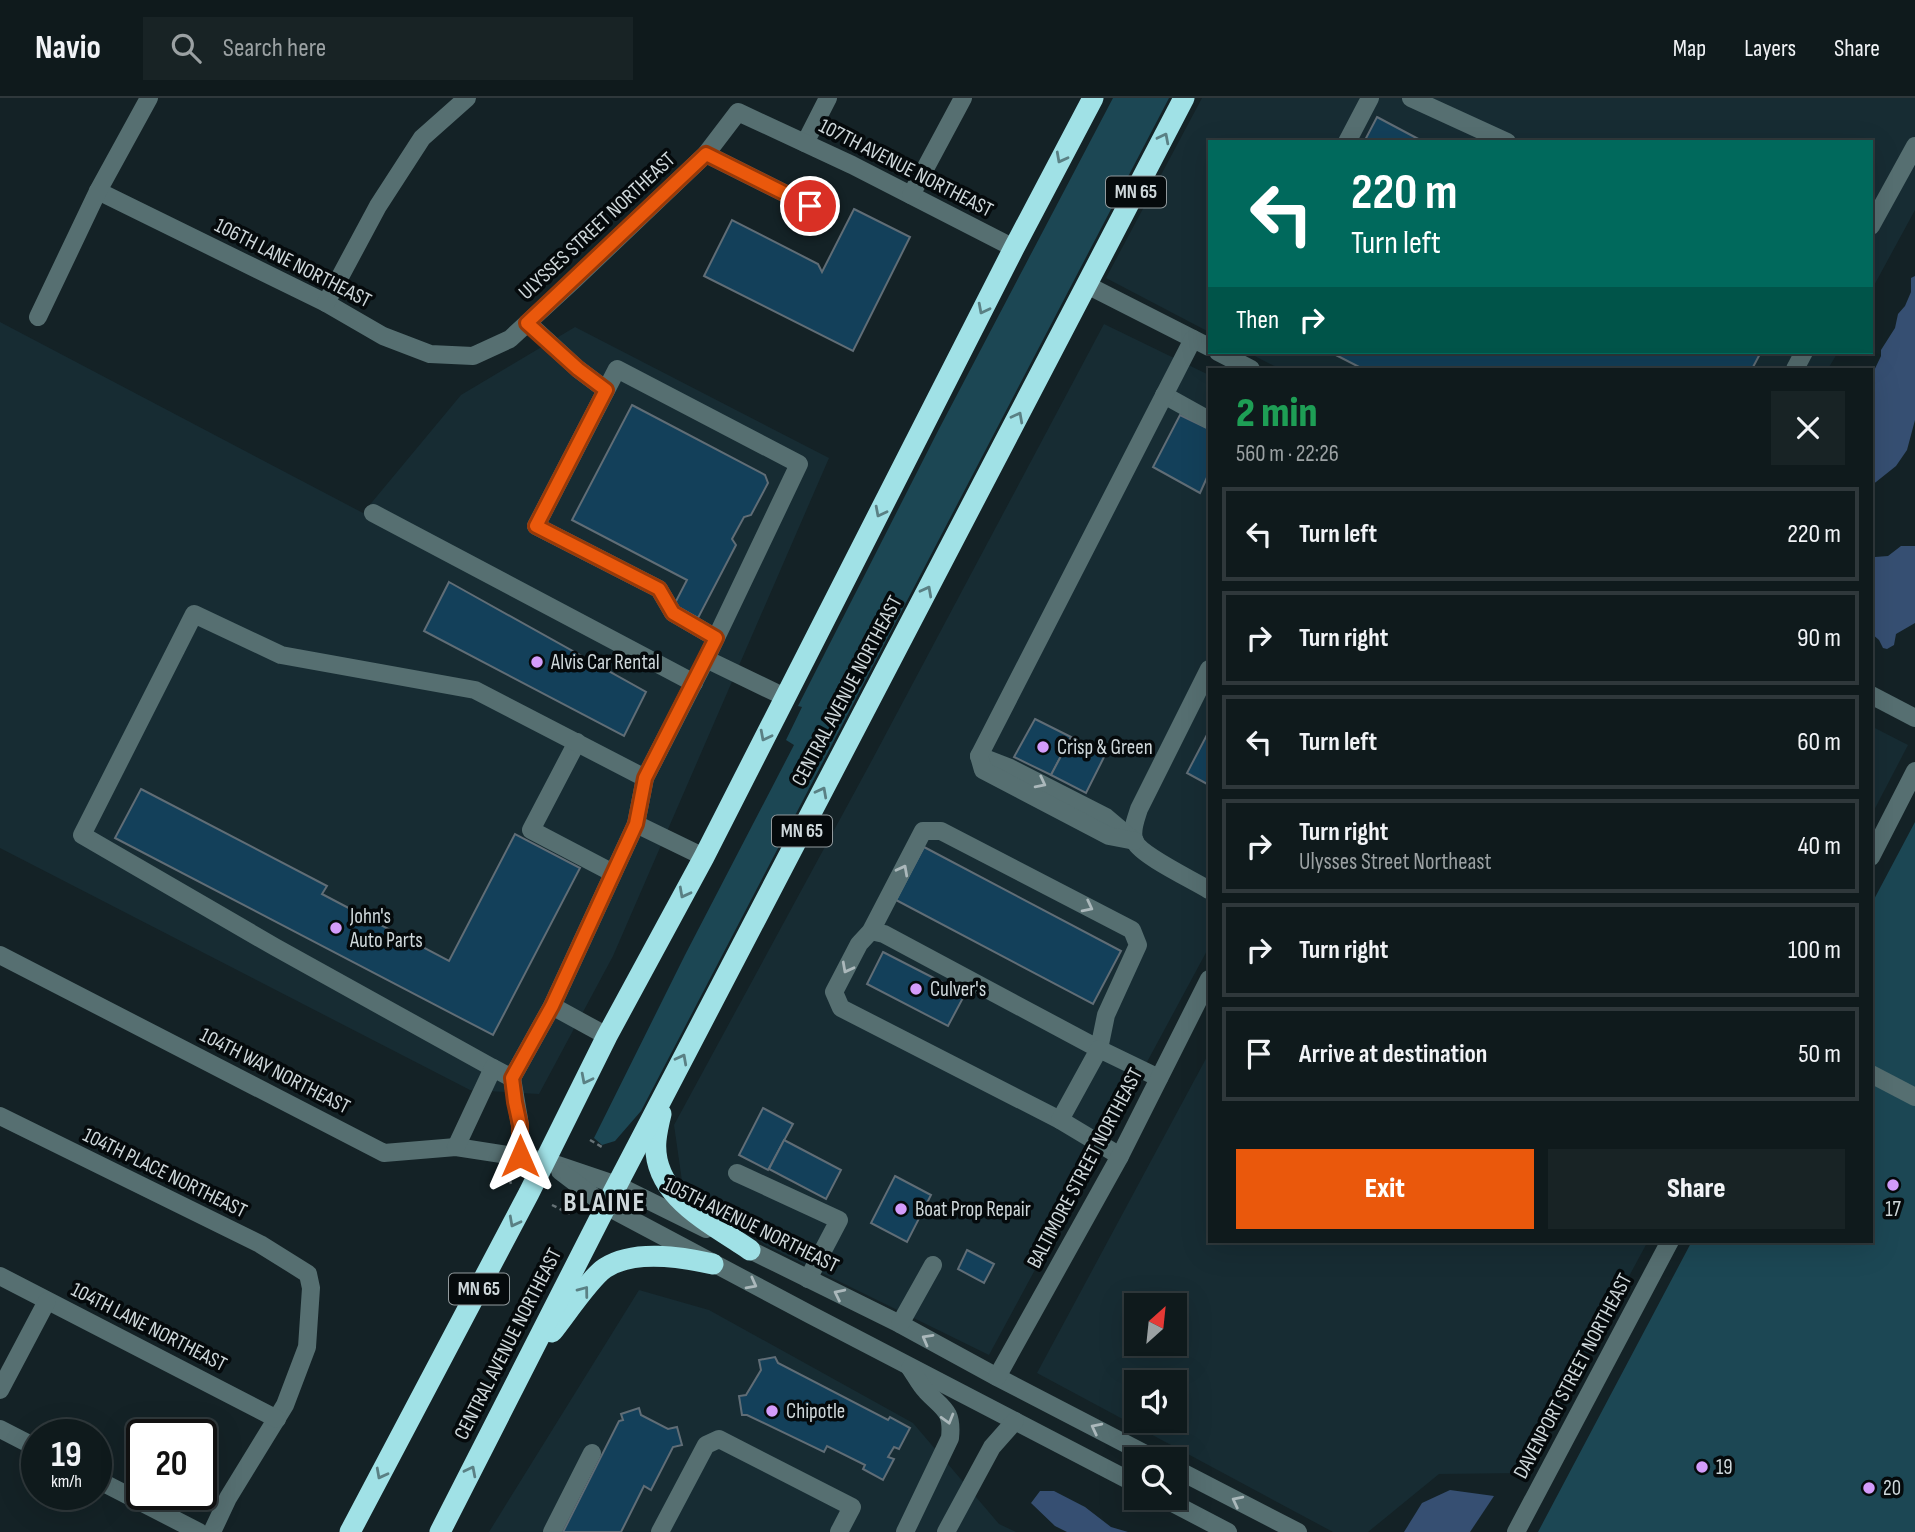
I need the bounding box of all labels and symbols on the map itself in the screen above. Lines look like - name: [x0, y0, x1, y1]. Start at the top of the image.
- street label: 107TH AVENUE NORTHEAST: [815, 113, 998, 223]
- one-way arrow: [1155, 133, 1169, 145]
- street label: ULYSSES STREET NORTHEAST: [514, 147, 681, 305]
- one-way arrow: [1056, 151, 1070, 164]
- pin: [780, 176, 840, 236]
- road number: MN 65: [1106, 176, 1166, 208]
- street label: 106TH LANE NORTHEAST: [211, 213, 376, 313]
- one-way arrow: [978, 302, 992, 314]
- one-way arrow: [1010, 412, 1024, 424]
- one-way arrow: [874, 504, 888, 517]
- one-way arrow: [919, 586, 933, 598]
- street label: CENTRAL AVENUE NORTHEAST: [786, 591, 908, 790]
- place label: Alvis Car Rental: [550, 650, 660, 675]
- marker: Alvis Car Rental: [529, 654, 545, 670]
- one-way arrow: [760, 729, 774, 741]
- place label: Crisp & Green: [1057, 735, 1153, 760]
- marker: Crisp & Green: [1035, 739, 1051, 755]
- one-way arrow: [1034, 775, 1046, 789]
- one-way arrow: [814, 787, 827, 799]
- road number: MN 65: [772, 816, 832, 846]
- one-way arrow: [894, 865, 908, 877]
- one-way arrow: [679, 886, 693, 898]
- one-way arrow: [1081, 899, 1093, 912]
- place label: John's Auto Parts: [349, 904, 423, 953]
- marker: John's Auto Parts: [328, 920, 344, 936]
- one-way arrow: [841, 961, 855, 973]
- place label: Culver's: [930, 977, 986, 1002]
- marker: Culver's: [908, 981, 924, 997]
- street label: 104TH WAY NORTHEAST: [196, 1022, 355, 1120]
- one-way arrow: [674, 1054, 688, 1066]
- street label: BALTIMORE STREET NORTHEAST: [1022, 1063, 1149, 1272]
- one-way arrow: [580, 1072, 594, 1084]
- position arrow: [483, 1119, 557, 1193]
- street label: 104TH PLACE NORTHEAST: [79, 1122, 251, 1224]
- street label: 105TH AVENUE NORTHEAST: [659, 1172, 843, 1278]
- marker: 17: [1885, 1177, 1901, 1193]
- district label: BLAINE: [563, 1186, 647, 1219]
- place label: Boat Prop Repair: [915, 1197, 1031, 1222]
- place label: 17: [1885, 1197, 1901, 1222]
- marker: Boat Prop Repair: [893, 1201, 909, 1217]
- one-way arrow: [509, 1214, 523, 1227]
- street label: CENTRAL AVENUE NORTHEAST: [449, 1244, 567, 1444]
- street label: DAVENPORT STREET NORTHEAST: [1508, 1269, 1638, 1483]
- road number: MN 65: [449, 1274, 509, 1304]
- one-way arrow: [745, 1276, 757, 1290]
- street label: 104TH LANE NORTHEAST: [67, 1277, 231, 1377]
- one-way arrow: [576, 1286, 589, 1299]
- one-way arrow: [834, 1288, 846, 1302]
- north arrow: [1124, 1293, 1186, 1356]
- one-way arrow: [922, 1334, 934, 1347]
- place label: Chipotle: [786, 1399, 845, 1424]
- marker: Chipotle: [764, 1403, 780, 1419]
- one-way arrow: [939, 1413, 954, 1425]
- speed limit sign: 20: [126, 1419, 217, 1510]
- one-way arrow: [1091, 1423, 1103, 1437]
- place label: 19: [1716, 1455, 1733, 1480]
- marker: 19: [1694, 1459, 1710, 1475]
- one-way arrow: [463, 1466, 477, 1478]
- one-way arrow: [375, 1467, 389, 1479]
- place label: 20: [1883, 1476, 1901, 1501]
- marker: 20: [1861, 1480, 1877, 1496]
- one-way arrow: [1232, 1495, 1244, 1509]

